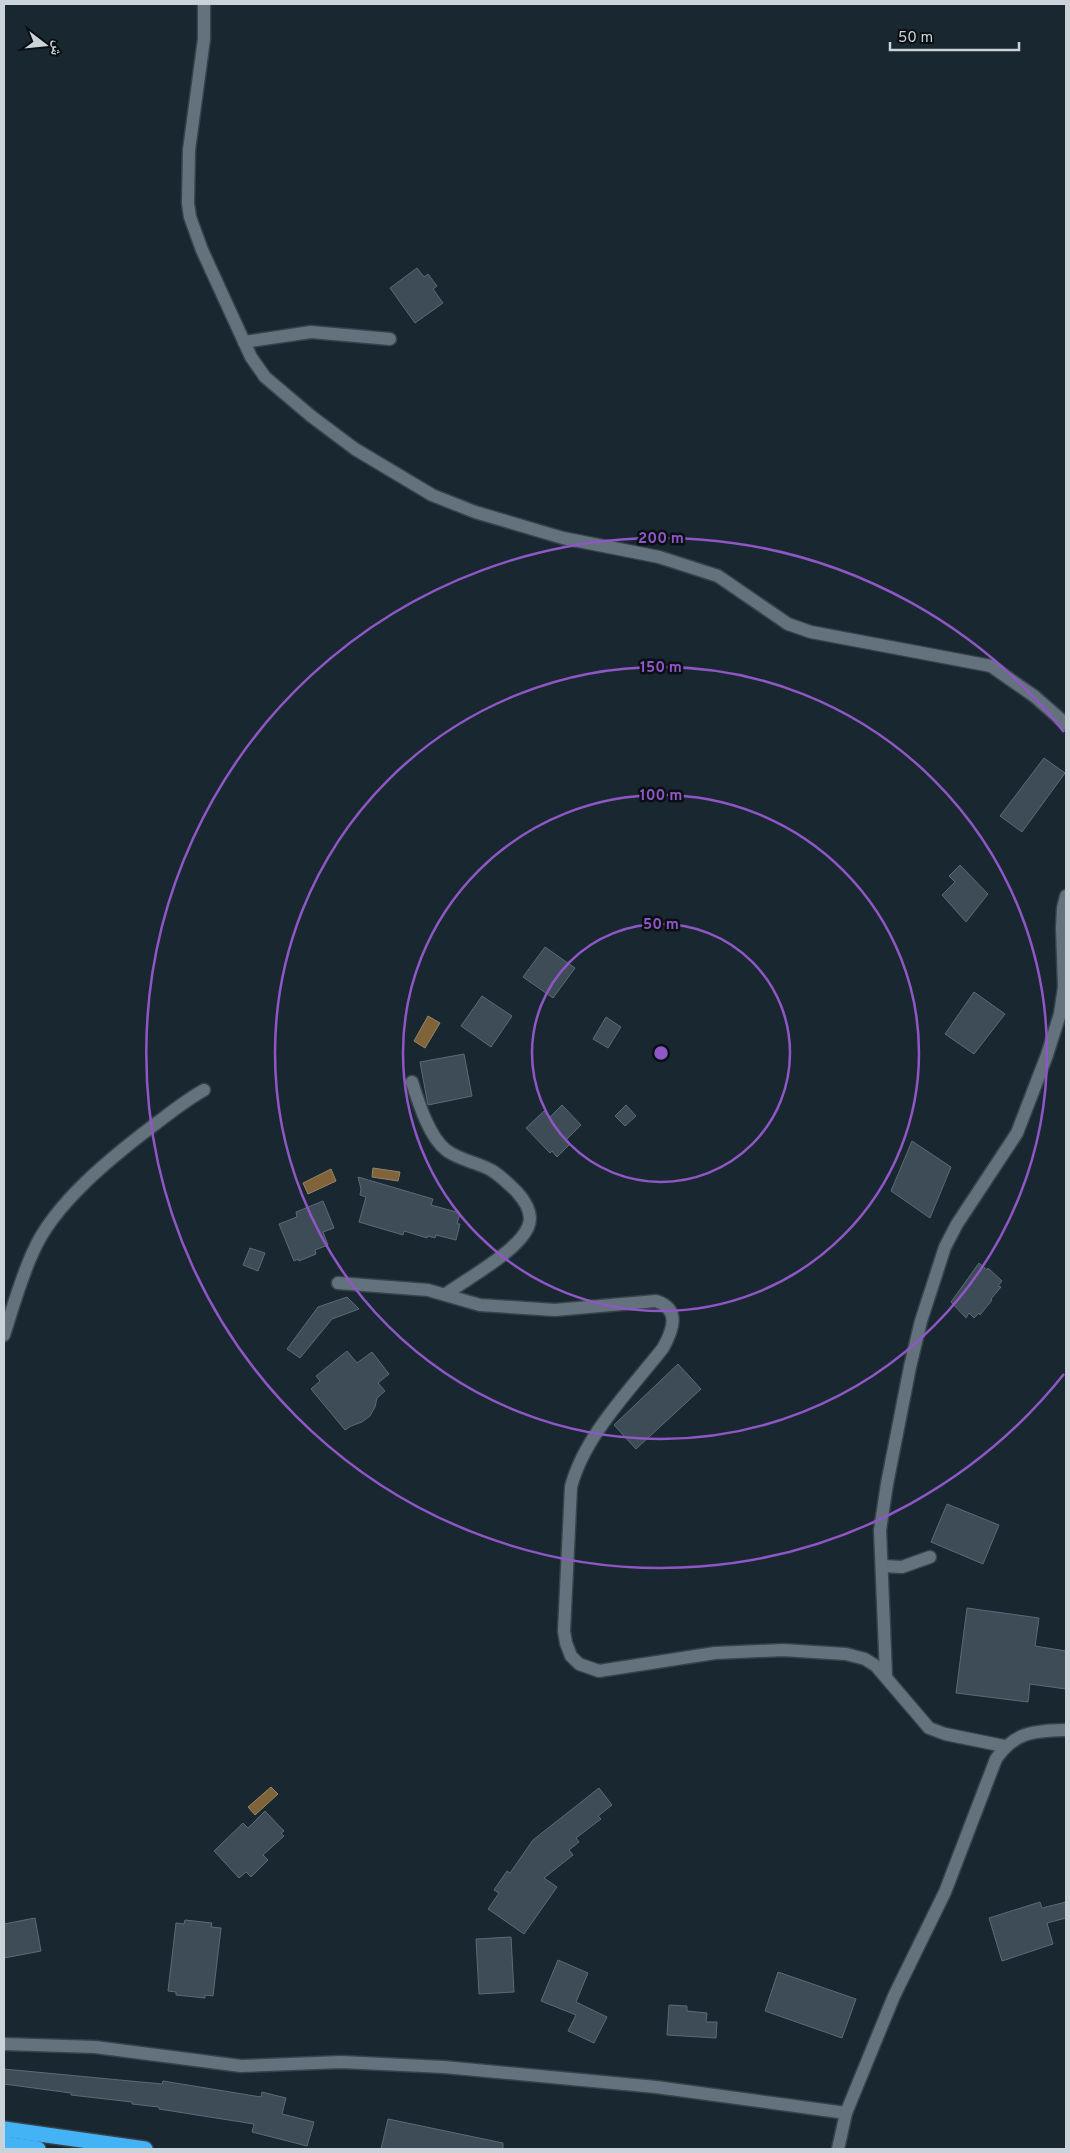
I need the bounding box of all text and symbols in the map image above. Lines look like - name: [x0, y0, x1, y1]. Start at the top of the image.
- north arrow: [20, 20, 70, 70]
- scale bar: [890, 20, 1019, 52]
- text: 50 m: [898, 29, 933, 48]
- text: ش: [46, 39, 66, 58]
- text: 200 m: [638, 530, 684, 549]
- text: 150 m: [640, 659, 682, 678]
- text: 100 m: [640, 787, 682, 806]
- text: 50 m: [643, 916, 679, 935]
- centre of rings: [652, 1044, 670, 1062]

